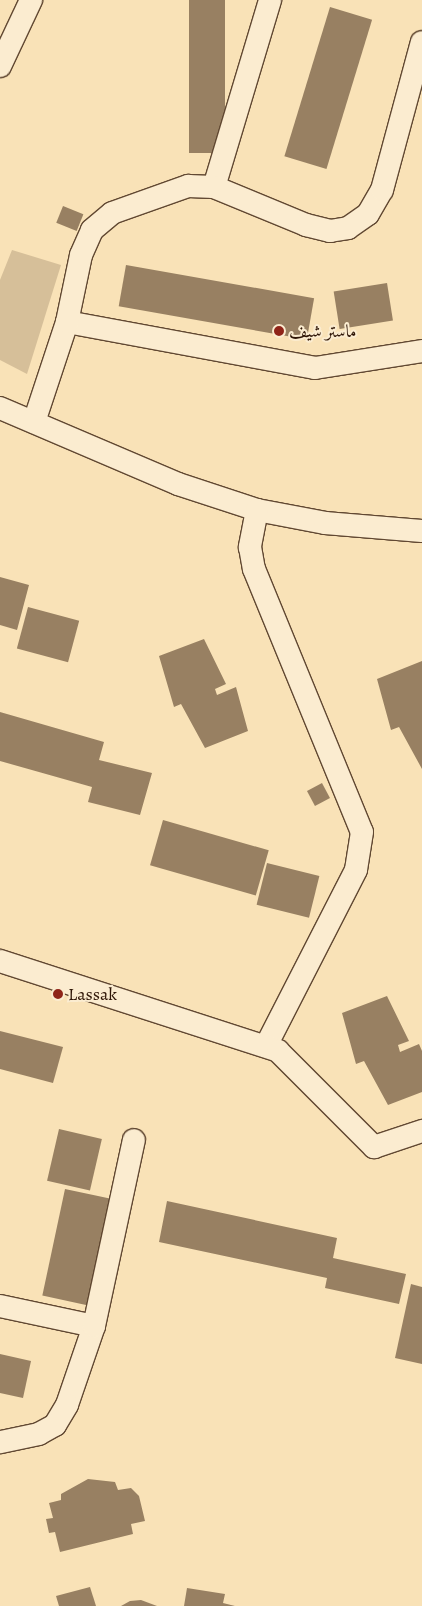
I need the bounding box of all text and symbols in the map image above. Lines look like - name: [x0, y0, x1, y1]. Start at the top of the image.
- place label: ماستر شيف: [289, 320, 356, 342]
- marker: ماستر شيف: [273, 325, 285, 337]
- place label: Lassak: [68, 983, 117, 1005]
- marker: Lassak: [52, 988, 64, 1000]

